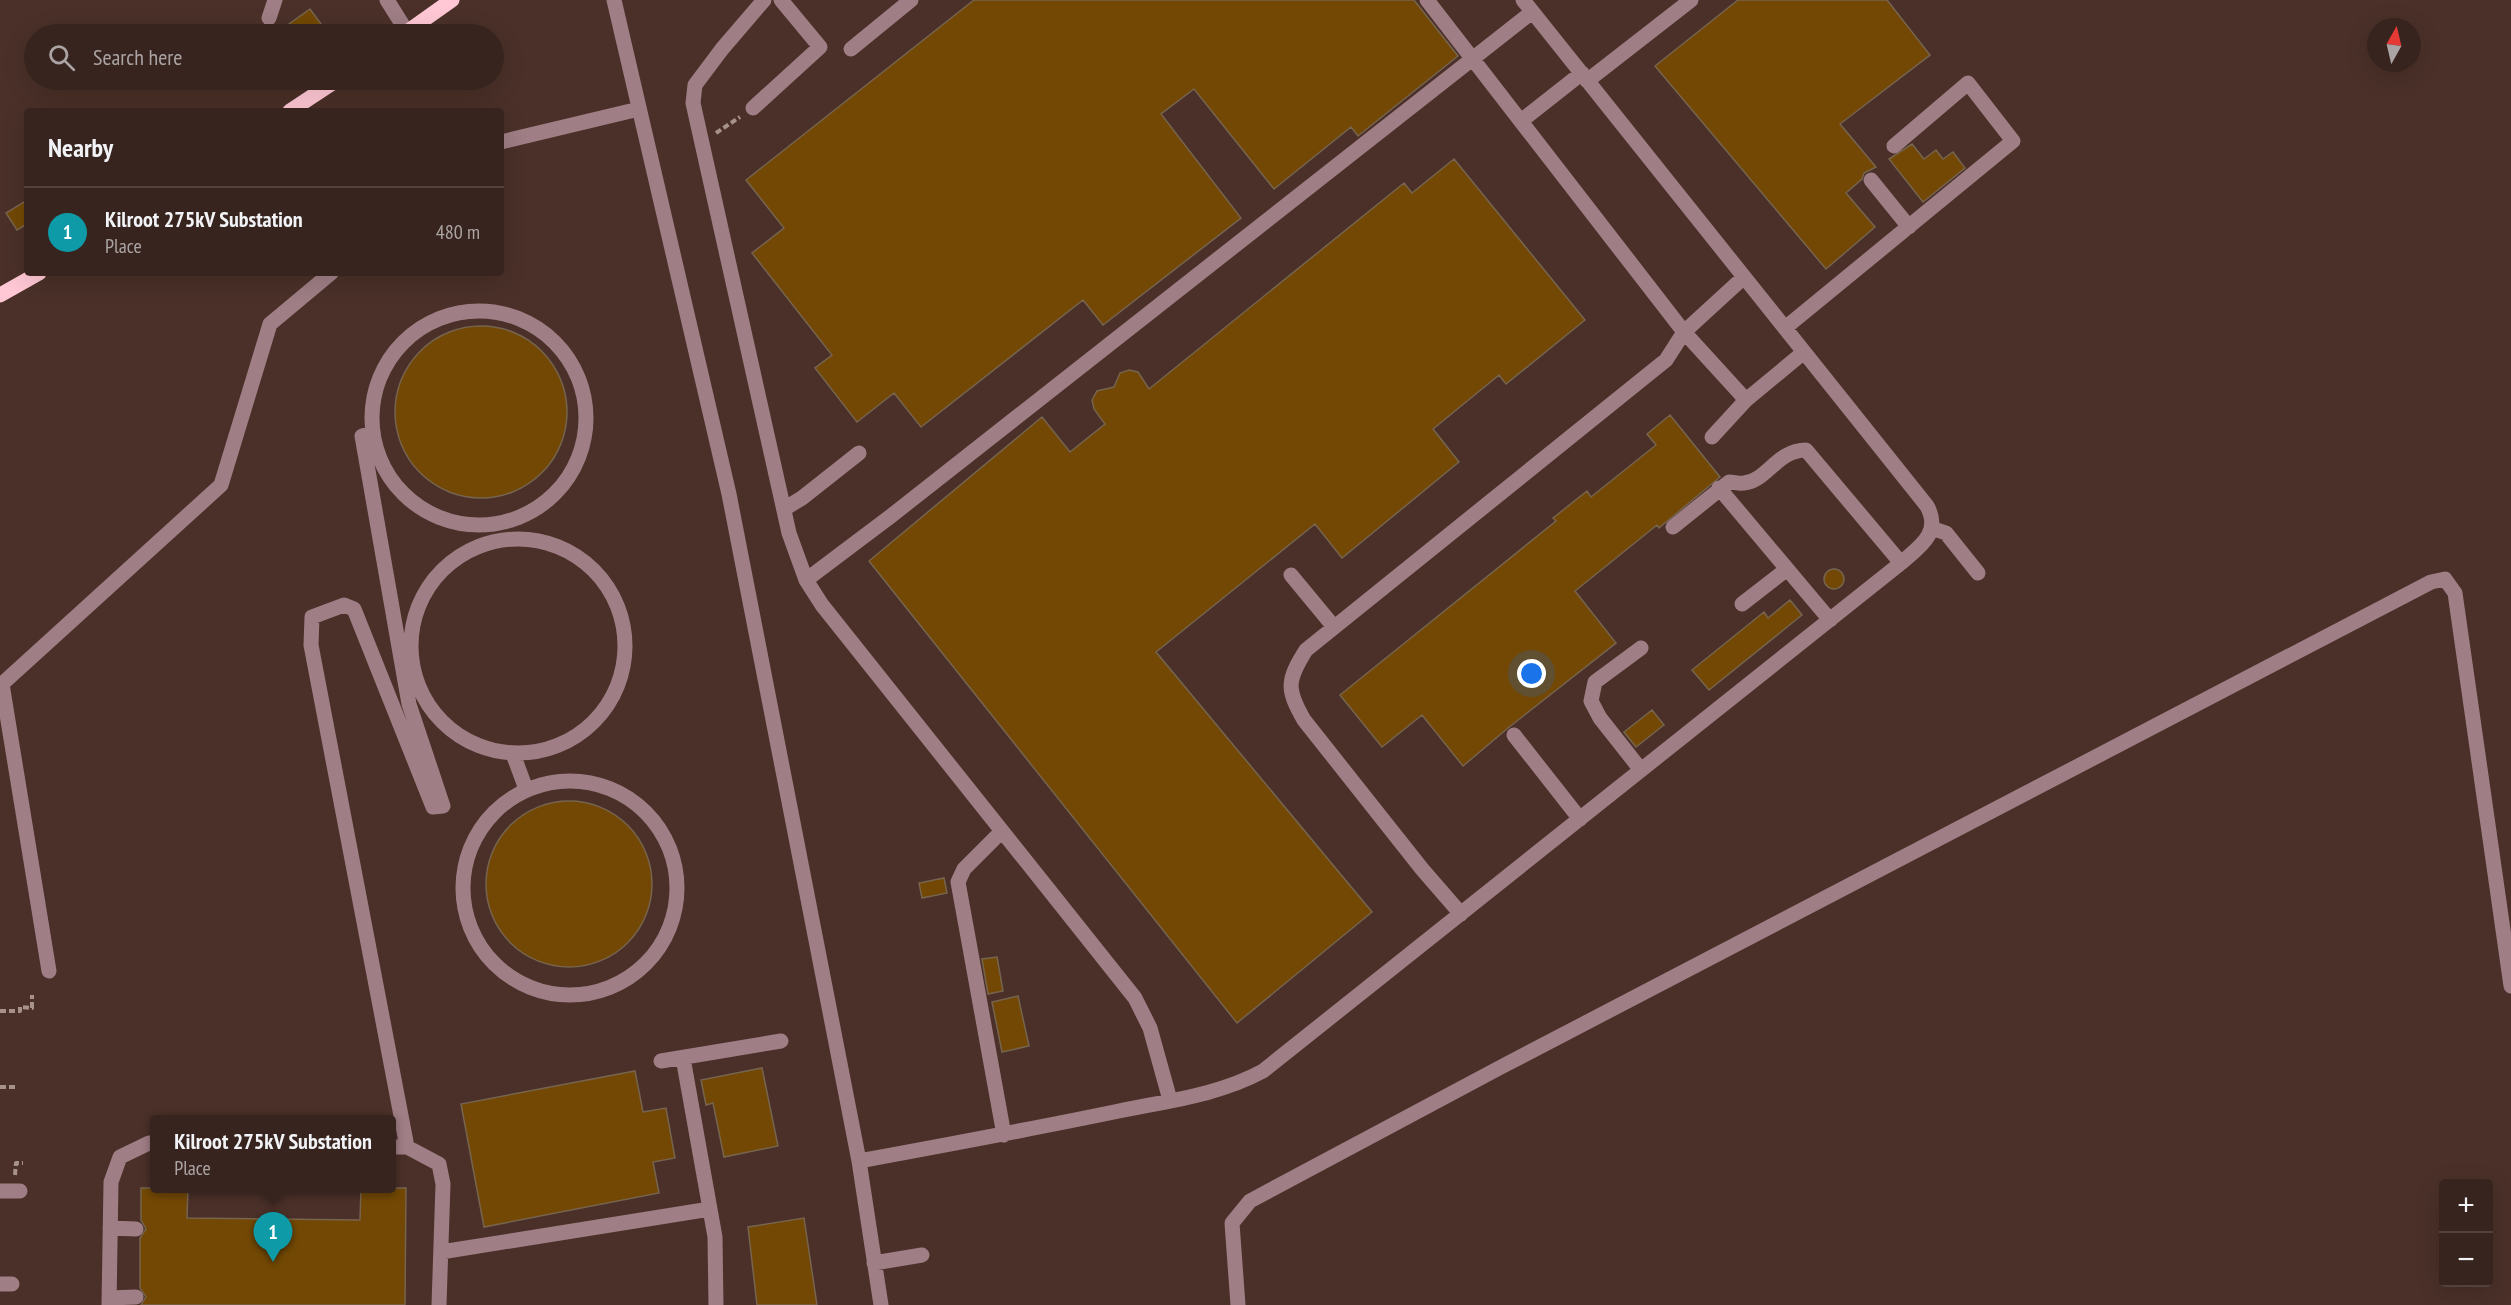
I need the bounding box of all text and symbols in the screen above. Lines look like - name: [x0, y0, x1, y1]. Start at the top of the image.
- north arrow: [2367, 18, 2421, 72]
- search box: [24, 24, 504, 90]
- icon: search: [45, 41, 78, 74]
- text: Search here: [93, 43, 182, 71]
- text: Nearby: [48, 131, 113, 164]
- text: Kilroot 275kV Substation: [105, 205, 303, 233]
- text: 1: [63, 219, 72, 245]
- text: 480 m: [436, 219, 480, 245]
- text: Place: [105, 233, 142, 259]
- your location: [1517, 659, 1546, 688]
- popup: [150, 1115, 396, 1193]
- text: Kilroot 275kV Substation: [174, 1127, 372, 1155]
- text: Place: [174, 1155, 211, 1181]
- map controls: [2439, 1179, 2493, 1287]
- button: +: [2439, 1179, 2493, 1233]
- pin: 1: [254, 1212, 292, 1262]
- button: −: [2439, 1233, 2493, 1287]

